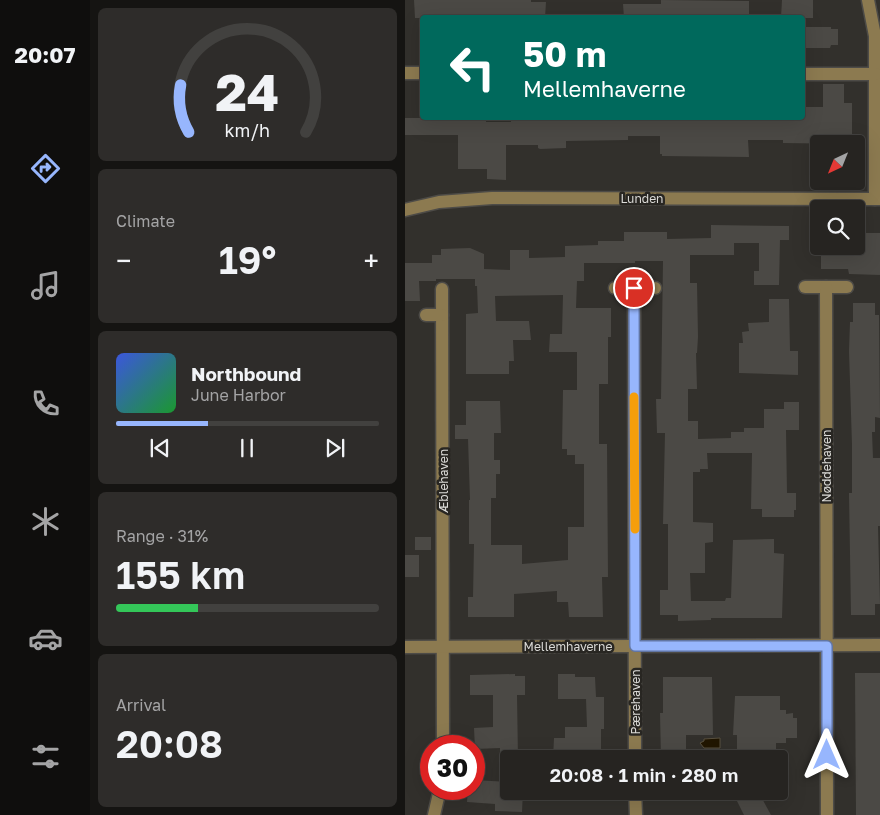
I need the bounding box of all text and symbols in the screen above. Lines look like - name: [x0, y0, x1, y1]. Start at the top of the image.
- text: 50 m: [523, 33, 606, 75]
- icon: left: [440, 35, 505, 100]
- text: 20:07: [14, 41, 76, 68]
- text: 24: [215, 60, 280, 122]
- text: Mellemhaverne: [523, 75, 686, 102]
- text: km/h: [225, 119, 270, 141]
- north arrow: [810, 135, 865, 190]
- map controls: [810, 135, 865, 255]
- icon: directions: [28, 151, 63, 186]
- street label: Lunden: [621, 191, 663, 206]
- button: search: [810, 200, 865, 255]
- text: Climate: [116, 211, 175, 231]
- text: 19°: [219, 237, 276, 282]
- text: −: [116, 244, 131, 277]
- text: +: [364, 244, 379, 277]
- pin: [613, 267, 655, 309]
- icon: music: [28, 268, 63, 303]
- icon: arrive: [620, 274, 648, 302]
- text: Northbound: [191, 362, 301, 385]
- text: June Harbor: [191, 385, 286, 405]
- icon: phone: [28, 386, 63, 421]
- street label: Nøddehaven: [819, 430, 834, 502]
- icon: previous: [146, 434, 174, 462]
- icon: pause: [233, 434, 261, 462]
- icon: next: [321, 434, 349, 462]
- street label: Æblehaven: [436, 449, 451, 513]
- icon: climate: [28, 504, 63, 539]
- text: Range · 31%: [116, 526, 208, 546]
- text: 155 km: [116, 552, 245, 597]
- icon: car: [28, 621, 63, 656]
- street label: Mellemhaverne: [524, 639, 612, 654]
- street label: Pærehaven: [628, 669, 643, 735]
- text: Arrival: [116, 695, 166, 715]
- text: 20:08: [116, 721, 223, 766]
- position arrow: [800, 728, 852, 780]
- speed limit sign: 30: [420, 735, 485, 800]
- icon: filters: [28, 739, 63, 774]
- text: 20:08 · 1 min · 280 m: [550, 763, 738, 786]

